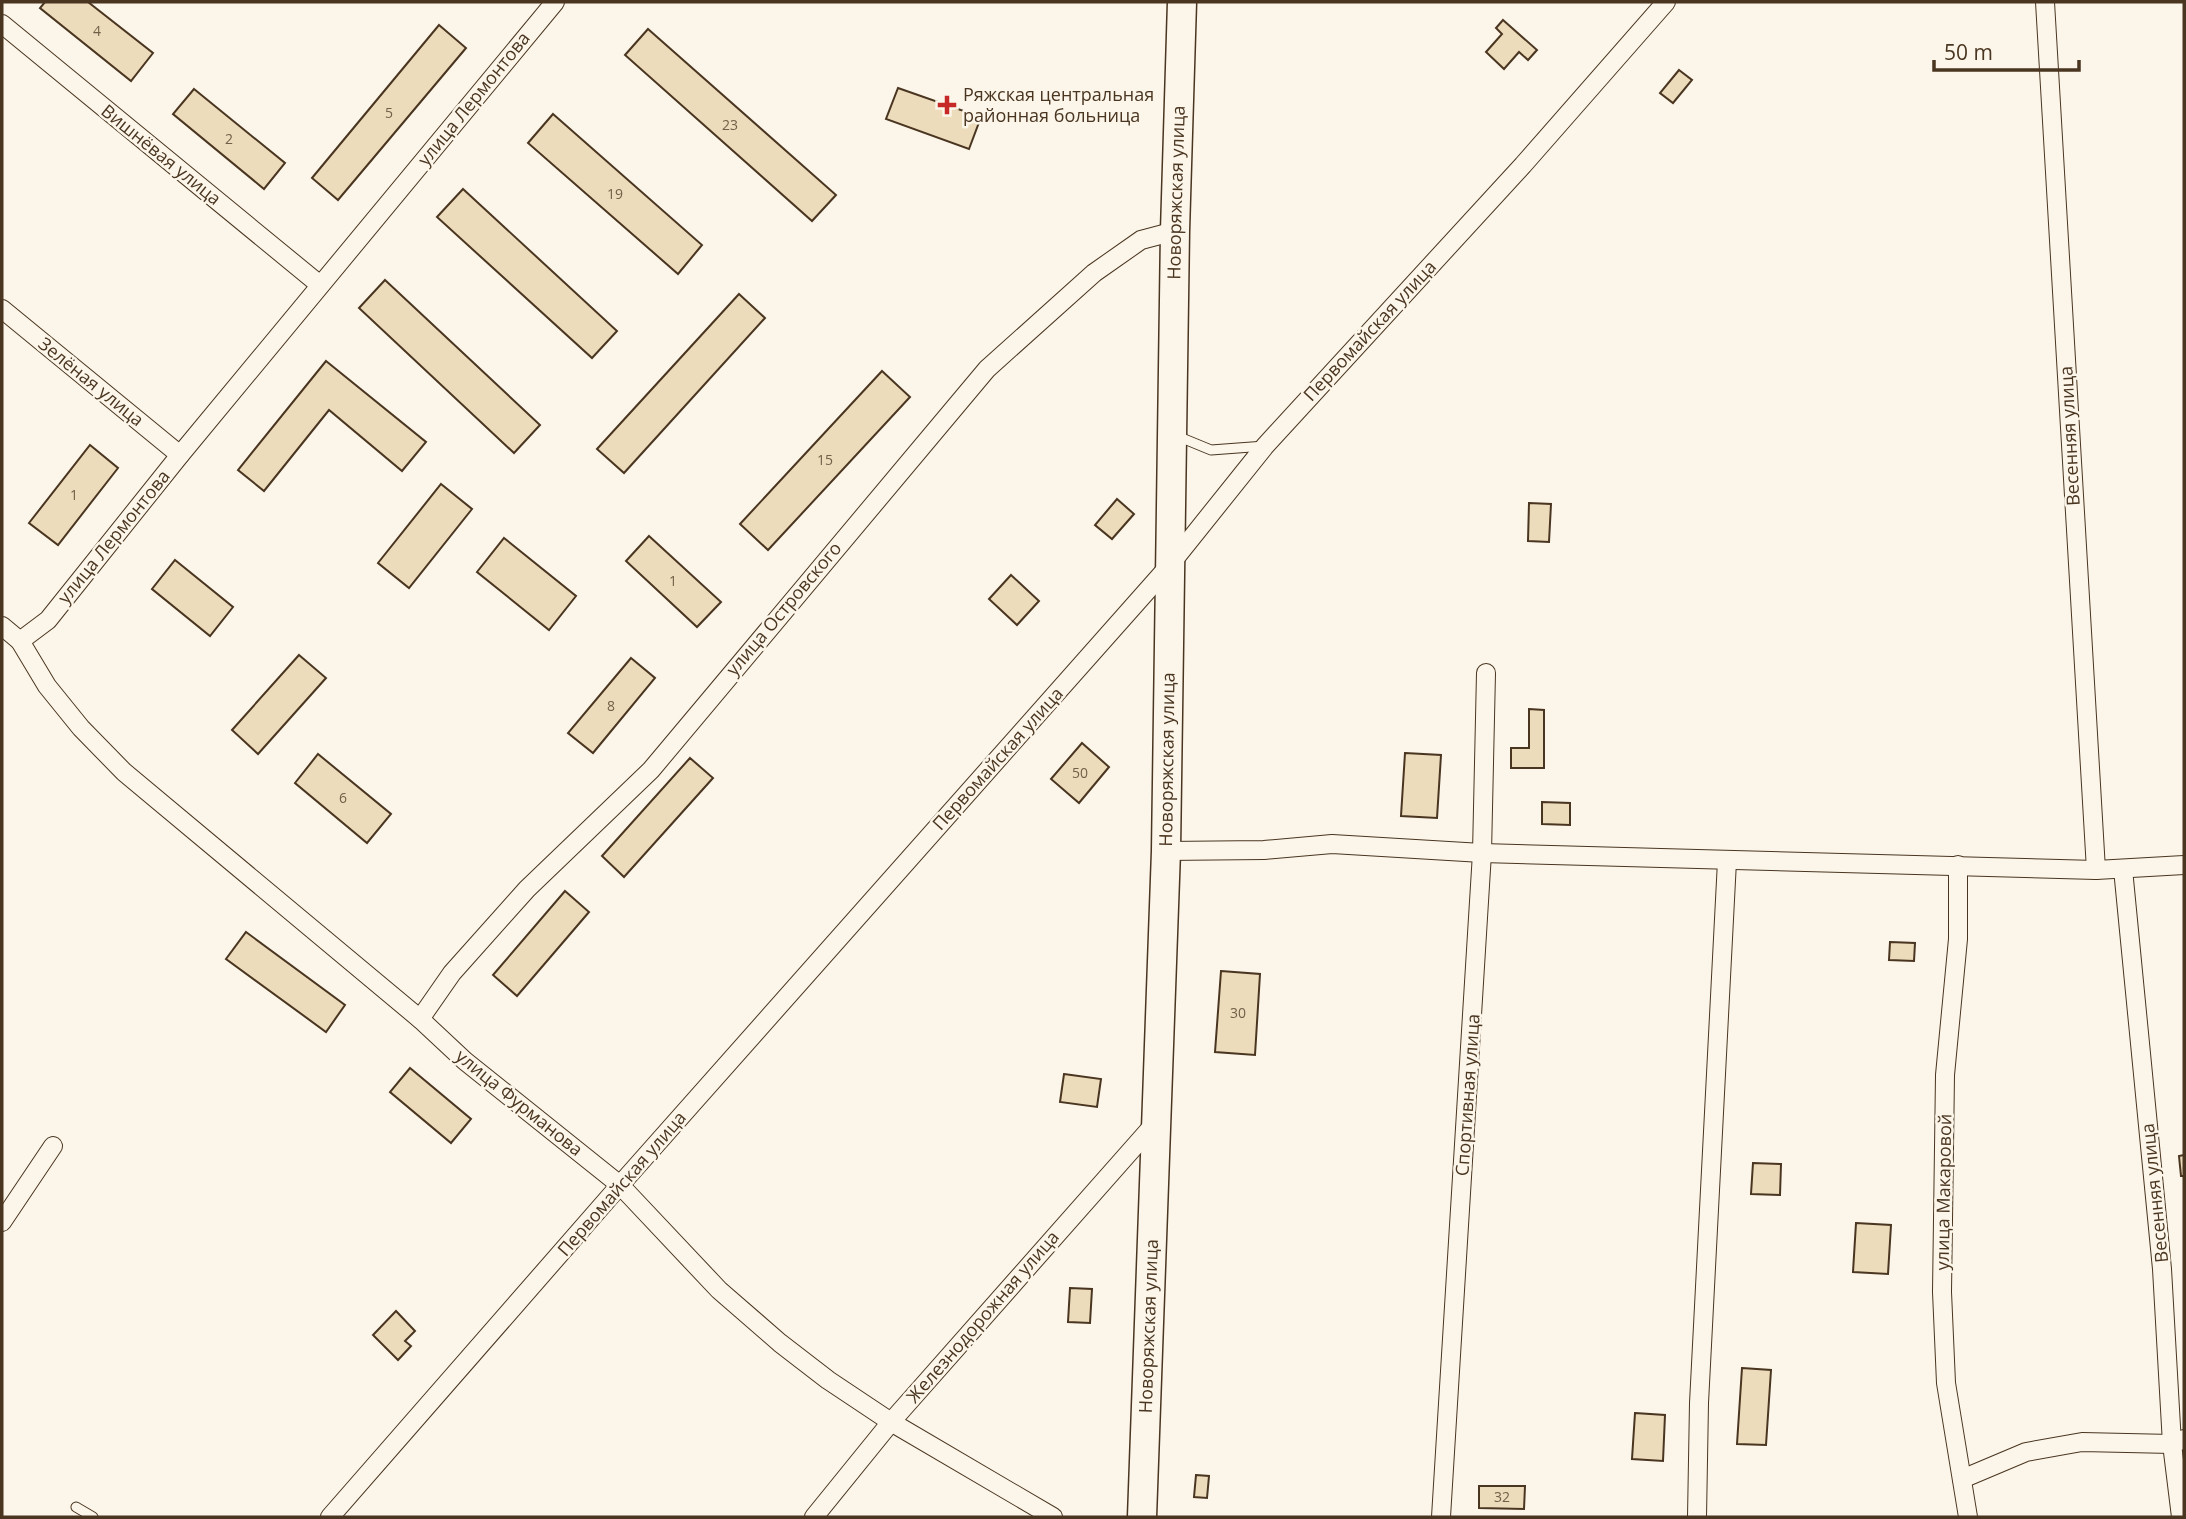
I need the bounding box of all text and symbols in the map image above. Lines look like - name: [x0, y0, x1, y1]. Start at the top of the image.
- house number: 4: [93, 21, 101, 40]
- street label: улица Лермонтова: [412, 26, 535, 170]
- scale bar: [1934, 28, 2079, 72]
- text: 50 m: [1944, 38, 1993, 66]
- place label: Ряжская центральная районная больница: [963, 82, 1154, 127]
- marker: Ряжская центральная районная больница: [937, 95, 957, 115]
- street label: Вишнёвая улица: [97, 98, 227, 210]
- house number: 5: [385, 103, 393, 122]
- street label: Новоряжская улица: [1161, 105, 1190, 280]
- house number: 23: [722, 115, 738, 134]
- house number: 2: [225, 129, 233, 148]
- house number: 19: [607, 184, 623, 203]
- street label: Первомайская улица: [1298, 255, 1441, 406]
- street label: Зелёная улица: [34, 331, 149, 431]
- street label: Весенняя улица: [2053, 366, 2085, 507]
- house number: 15: [817, 450, 833, 469]
- street label: улица Лермонтова: [52, 464, 175, 608]
- house number: 1: [70, 485, 78, 504]
- street label: улица Островского: [720, 537, 846, 680]
- house number: 1: [669, 571, 677, 590]
- street label: Новоряжская улица: [1153, 672, 1180, 847]
- street label: Первомайская улица: [927, 682, 1068, 835]
- house number: 8: [607, 696, 615, 715]
- house number: 50: [1072, 763, 1088, 782]
- house number: 6: [339, 788, 347, 807]
- house number: 30: [1230, 1003, 1246, 1022]
- street label: Спортивная улица: [1449, 1013, 1485, 1177]
- street label: улица Фурманова: [451, 1044, 588, 1161]
- street label: Первомайская улица: [552, 1106, 691, 1261]
- street label: улица Макаровой: [1930, 1113, 1956, 1271]
- street label: Весенняя улица: [2135, 1122, 2173, 1264]
- street label: Железнодорожная улица: [901, 1225, 1064, 1408]
- street label: Новоряжская улица: [1133, 1239, 1163, 1414]
- house number: 32: [1494, 1487, 1510, 1506]

